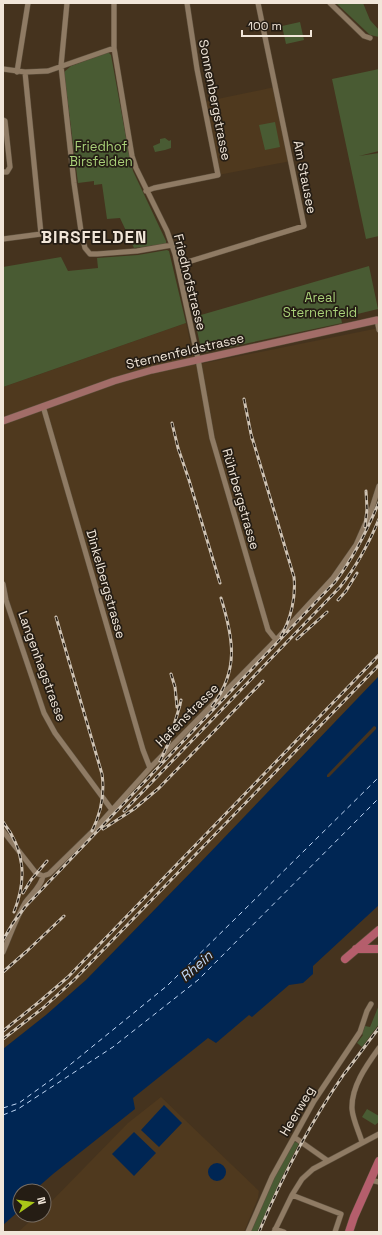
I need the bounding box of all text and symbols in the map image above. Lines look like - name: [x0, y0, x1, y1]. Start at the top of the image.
- scale bar: [242, 12, 311, 38]
- text: 100 m: [248, 18, 282, 34]
- street label: Sonnenbergstrasse: [195, 38, 235, 162]
- park label: Friedhof Birsfelden: [69, 138, 133, 170]
- street label: Am Stausee: [290, 139, 320, 215]
- district label: BIRSFELDEN: [41, 226, 147, 248]
- street label: Friedhofstrasse: [170, 232, 210, 332]
- park label: Areal Sternenfeld: [283, 289, 357, 321]
- street label: Sternenfeldstrasse: [124, 329, 246, 373]
- street label: Rührbergstrasse: [218, 447, 264, 551]
- street label: Dinkelbergstrasse: [82, 528, 130, 640]
- street label: Langenhagstrasse: [14, 608, 70, 724]
- street label: Hafenstrasse: [152, 680, 222, 750]
- water label: Rhein: [176, 946, 216, 985]
- street label: Heerweg: [276, 1083, 318, 1139]
- north arrow: [12, 1183, 52, 1223]
- text: N: [34, 1196, 49, 1206]

